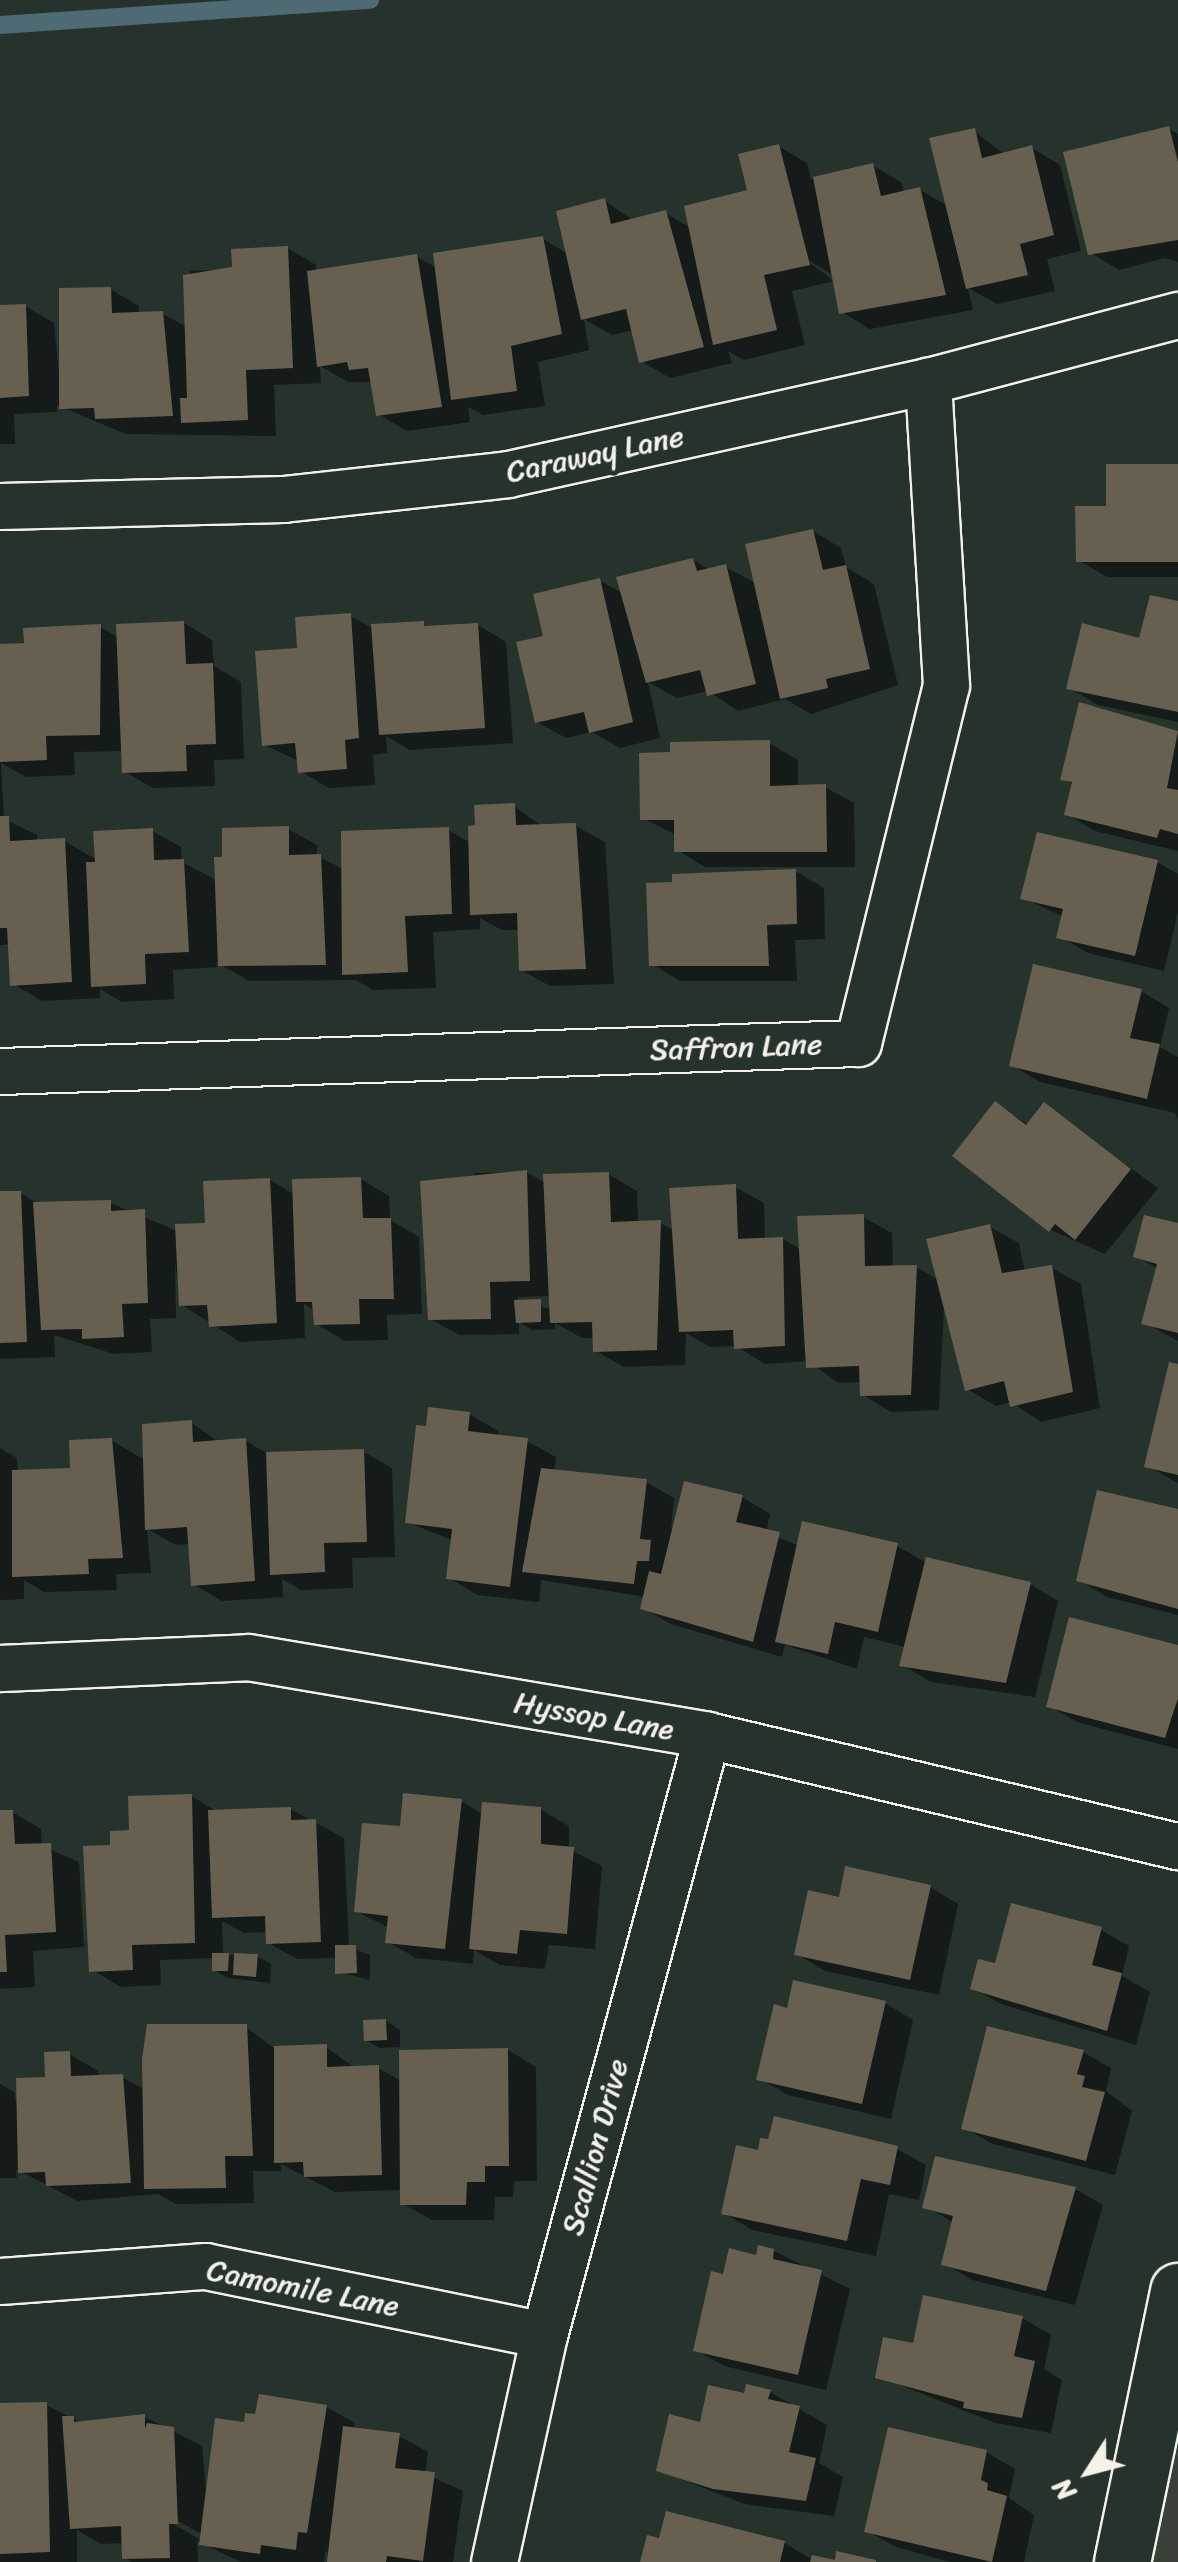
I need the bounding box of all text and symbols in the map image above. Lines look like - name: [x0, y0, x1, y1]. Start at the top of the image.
- street label: Caraway Lane: [503, 418, 687, 490]
- street label: Saffron Lane: [649, 1026, 823, 1068]
- street label: Hyssop Lane: [511, 1684, 677, 1748]
- street label: Scallion Drive: [554, 2055, 636, 2239]
- street label: Camomile Lane: [204, 2252, 402, 2324]
- north arrow: [1038, 2422, 1138, 2522]
- text: N: [1038, 2468, 1089, 2512]

